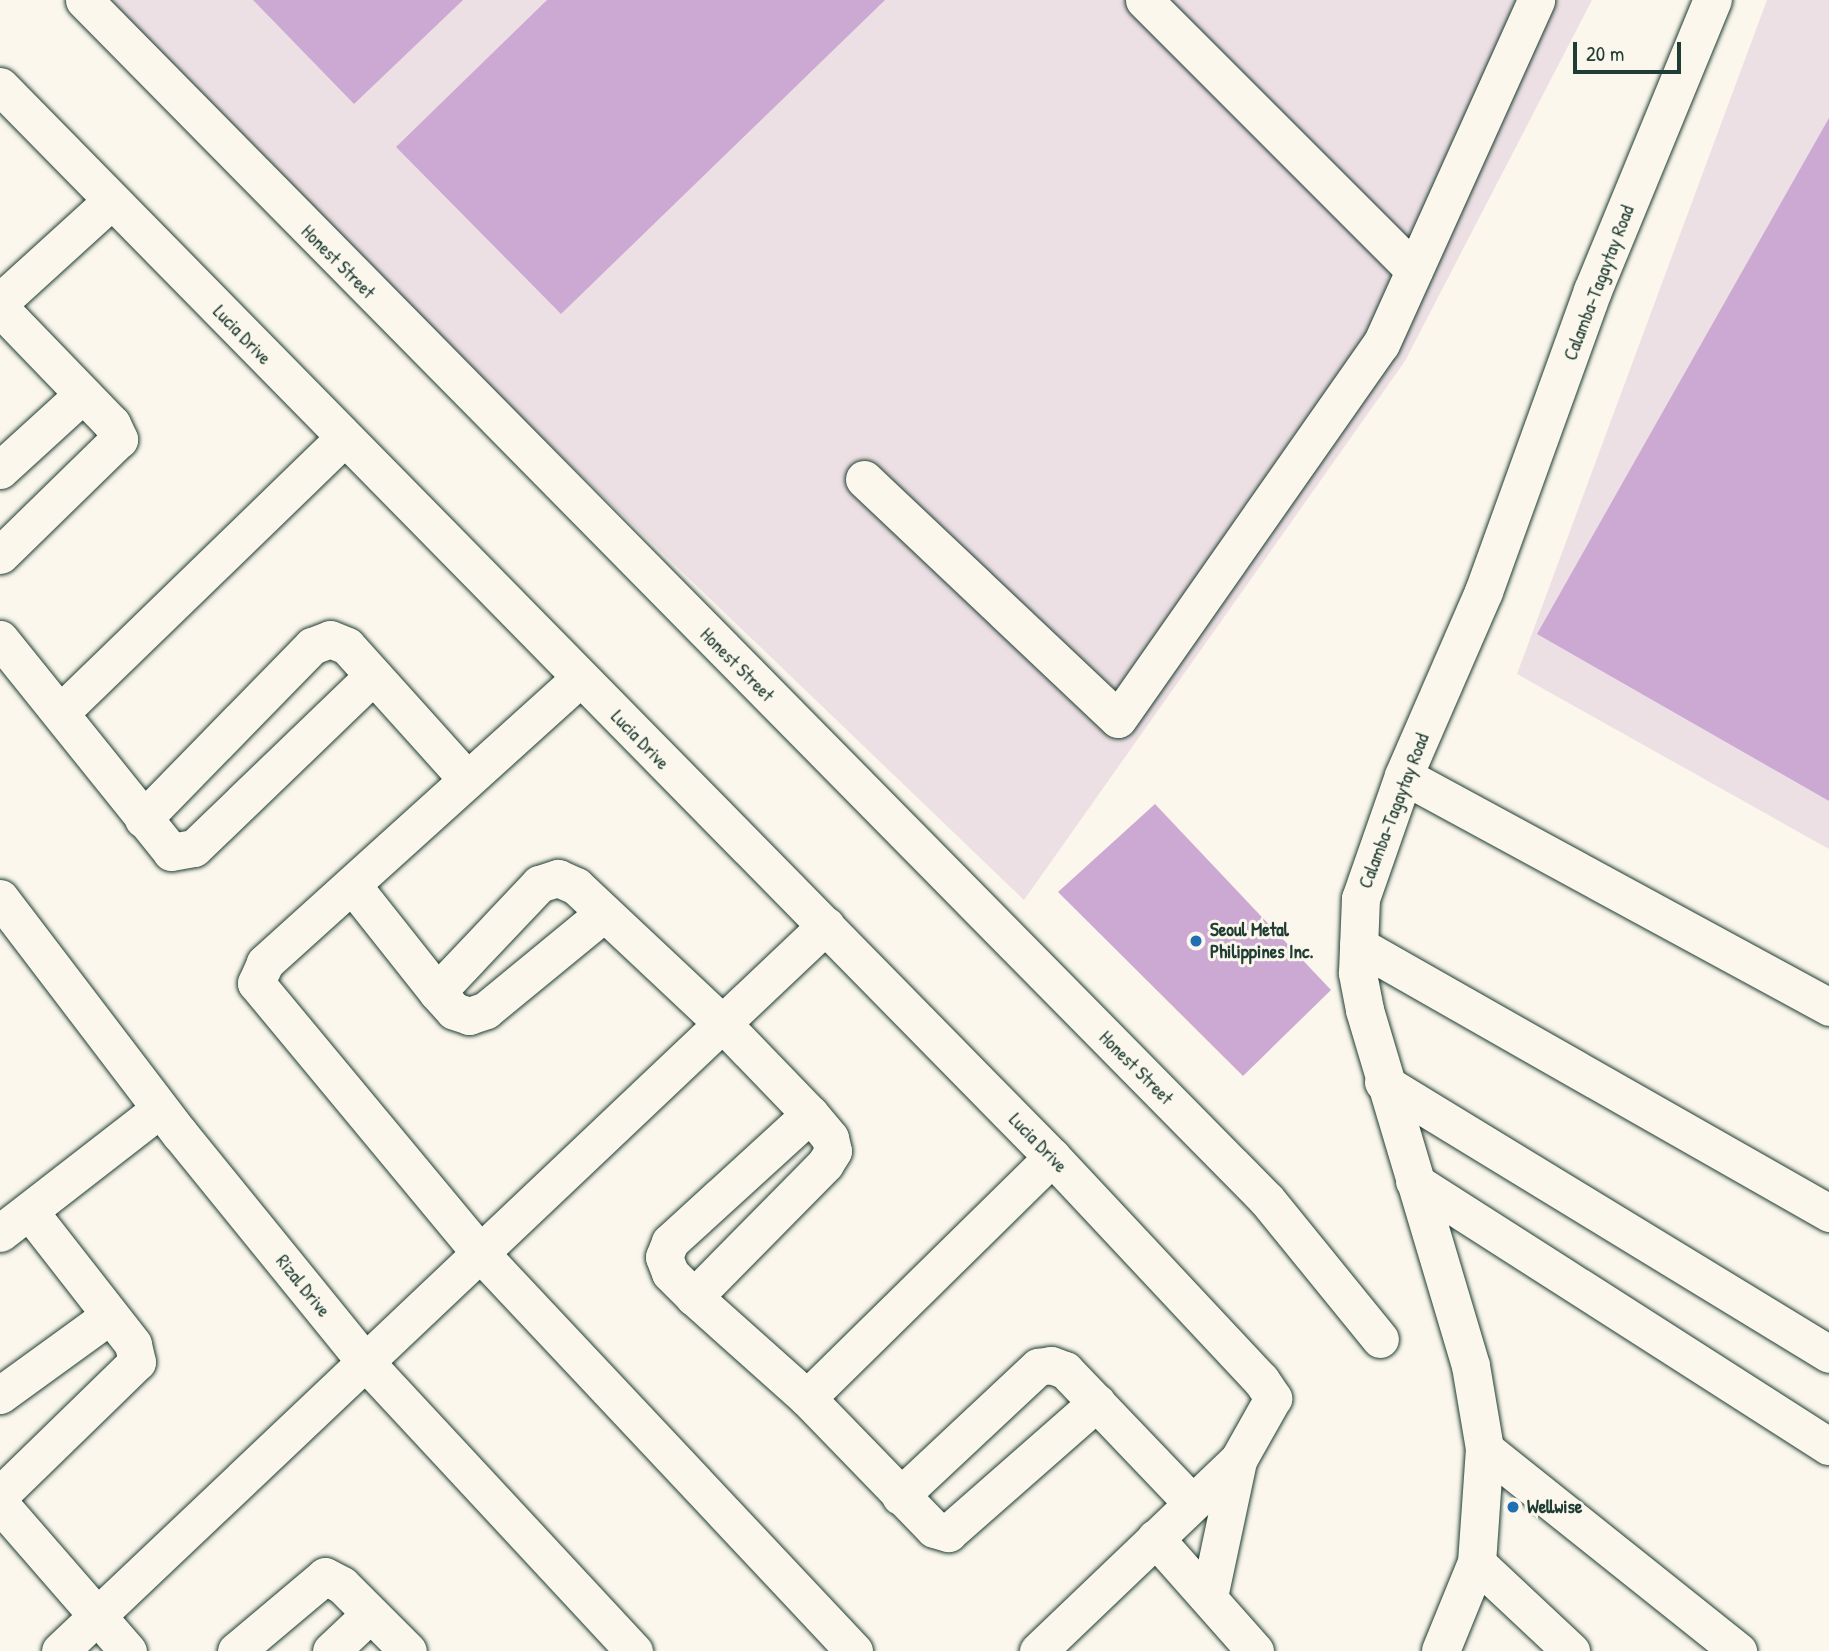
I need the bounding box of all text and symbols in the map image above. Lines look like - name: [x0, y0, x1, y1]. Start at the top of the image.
- scale bar: [1577, 28, 1686, 72]
- text: 20 m: [1586, 39, 1624, 68]
- street label: Calamba-Tagaytay Road: [1559, 202, 1639, 364]
- street label: Honest Street: [296, 220, 380, 304]
- street label: Lucia Drive: [208, 301, 276, 369]
- street label: Honest Street: [695, 623, 779, 707]
- street label: Lucia Drive: [606, 706, 674, 774]
- street label: Calamba-Tagaytay Road: [1354, 730, 1434, 892]
- place label: Seoul Metal Philippines Inc.: [1210, 919, 1314, 963]
- marker: Seoul Metal Philippines Inc.: [1188, 933, 1204, 949]
- street label: Honest Street: [1094, 1026, 1178, 1110]
- street label: Lucia Drive: [1004, 1109, 1072, 1177]
- street label: Rizal Drive: [271, 1250, 335, 1322]
- place label: Wellwise: [1527, 1496, 1582, 1518]
- marker: Wellwise: [1505, 1499, 1521, 1515]

